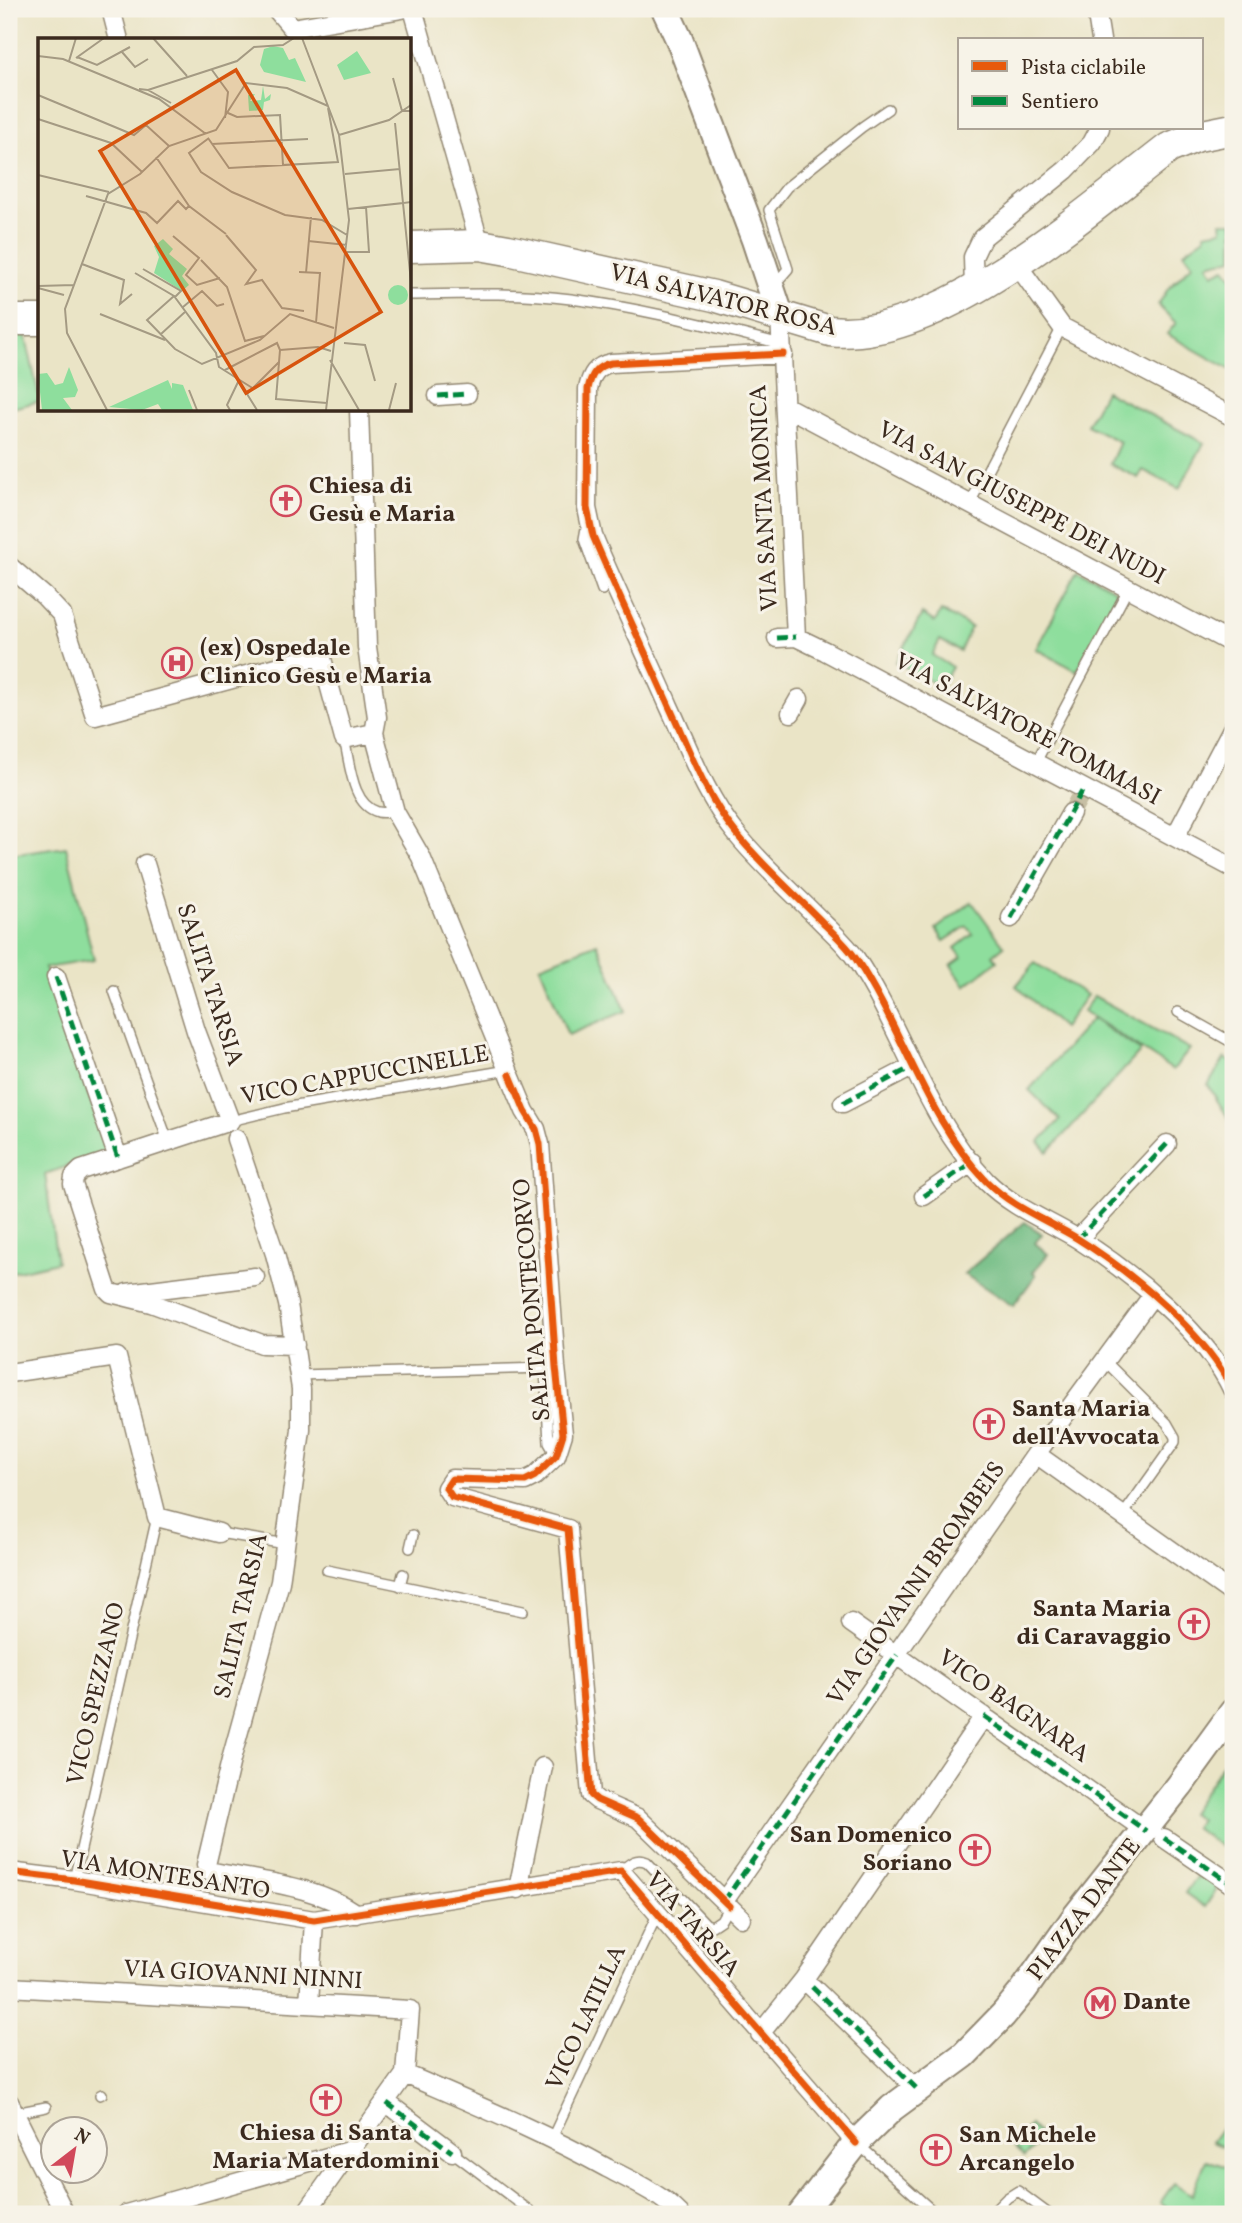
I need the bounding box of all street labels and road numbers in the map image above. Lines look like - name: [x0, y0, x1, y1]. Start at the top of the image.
- street label: VIA SALVATOR ROSA: [606, 256, 840, 346]
- street label: VIA SANTA MONICA: [742, 384, 788, 612]
- street label: VIA SAN GIUSEPPE DEI NUDI: [871, 413, 1171, 595]
- street label: VIA SALVATORE TOMMASI: [888, 645, 1166, 815]
- street label: SALITA TARSIA: [167, 899, 251, 1071]
- street label: VICO CAPPUCCINELLE: [238, 1037, 492, 1115]
- street label: SALITA PONTECORVO: [505, 1177, 561, 1423]
- street label: VIA GIOVANNI BROMBEIS: [820, 1455, 1014, 1713]
- street label: SALITA TARSIA: [206, 1530, 278, 1702]
- street label: VICO SPEZZANO: [59, 1599, 135, 1789]
- street label: VICO BAGNARA: [930, 1642, 1096, 1772]
- street label: PIAZZA DANTE: [1020, 1832, 1150, 1988]
- street label: VIA MONTESANTO: [58, 1843, 272, 1909]
- street label: VIA TARSIA: [636, 1865, 748, 1985]
- street label: VICO LATILLA: [538, 1940, 636, 2096]
- street label: VIA GIOVANNI NINNI: [123, 1953, 363, 1999]

